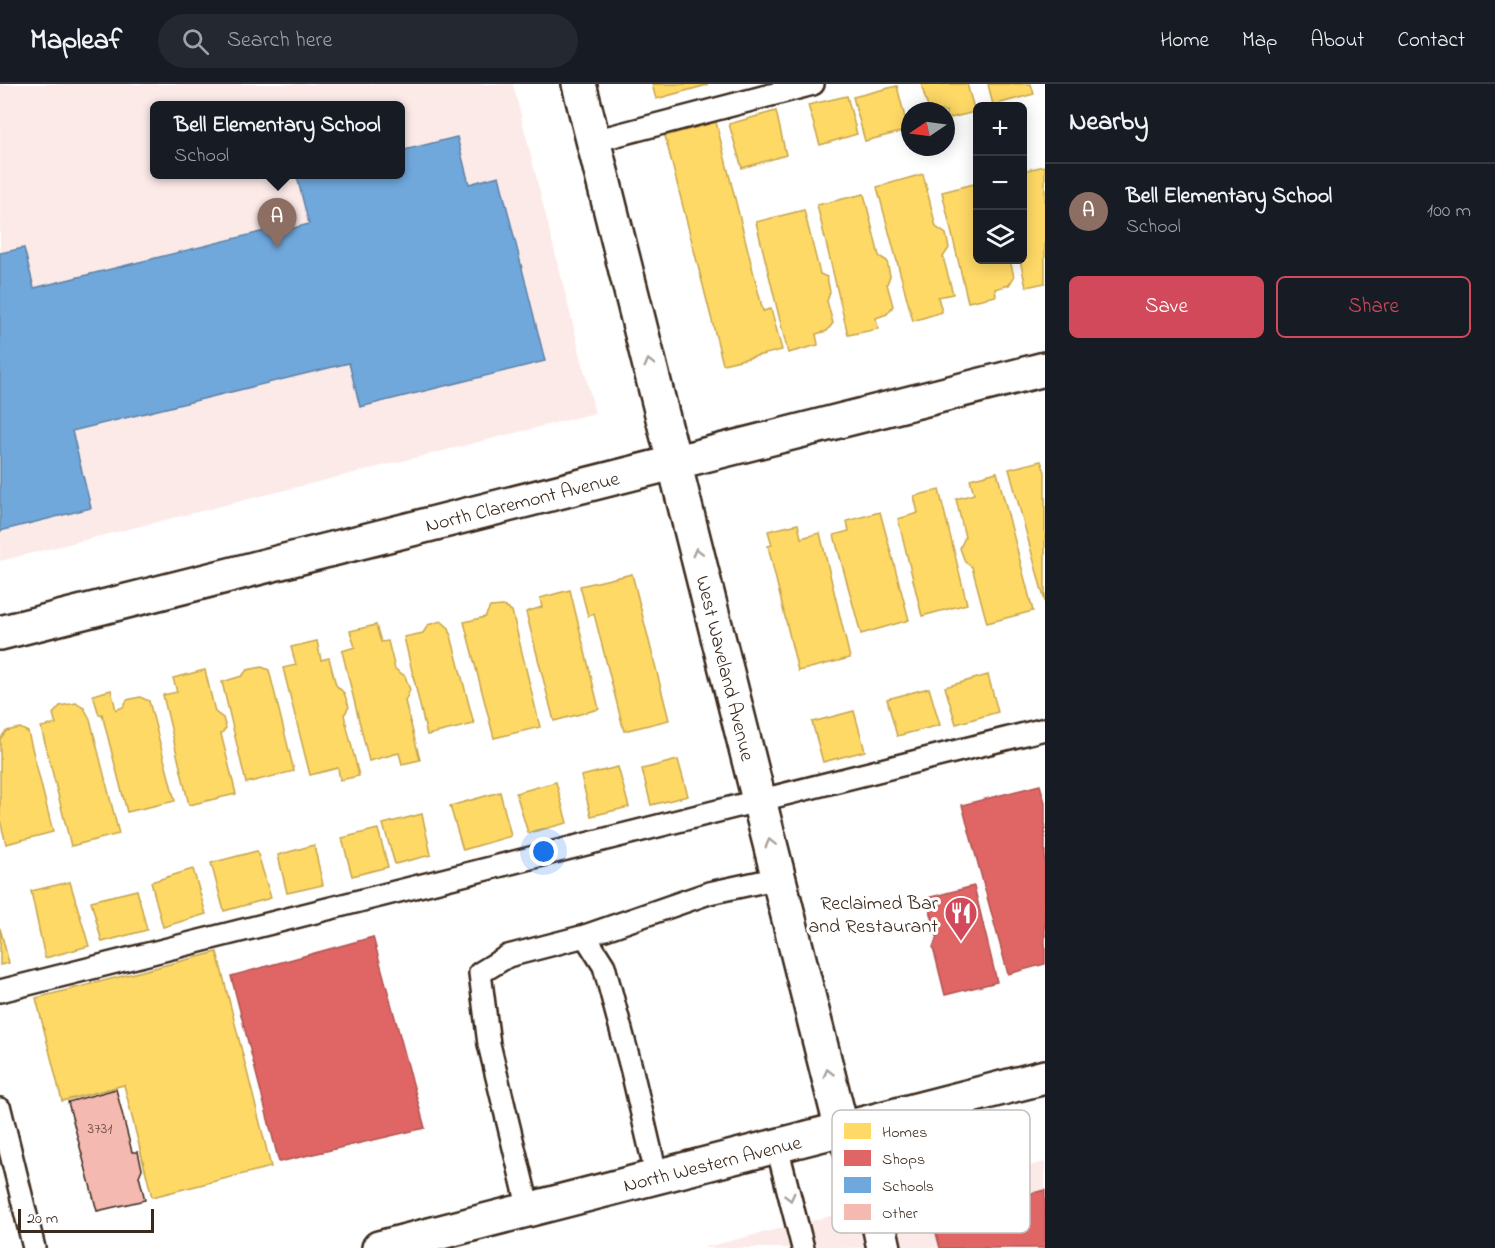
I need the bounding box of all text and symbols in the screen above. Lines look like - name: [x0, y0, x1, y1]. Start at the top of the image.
- search box: [158, 14, 578, 68]
- text: Mapleaf: [30, 21, 122, 62]
- icon: search: [179, 25, 212, 58]
- text: Search here: [227, 25, 332, 57]
- text: Home: [1160, 26, 1209, 56]
- text: Map: [1242, 26, 1277, 56]
- text: About: [1310, 26, 1364, 56]
- text: Contact: [1397, 26, 1465, 56]
- popup: [150, 101, 405, 179]
- north arrow: [901, 102, 955, 156]
- map controls: [973, 102, 1027, 264]
- button: +: [973, 102, 1027, 156]
- text: Nearby: [1069, 104, 1148, 142]
- text: Bell Elementary School: [174, 110, 381, 142]
- text: School: [174, 142, 229, 171]
- button: −: [973, 156, 1027, 210]
- text: Bell Elementary School: [1126, 181, 1332, 213]
- text: A: [1082, 197, 1095, 226]
- text: 100 m: [1427, 197, 1471, 226]
- pin: A: [258, 198, 296, 248]
- button: layers: [973, 210, 1027, 264]
- text: School: [1126, 213, 1181, 242]
- button: Save: [1069, 276, 1264, 338]
- button: Share: [1276, 276, 1471, 338]
- one-way arrow: [644, 358, 657, 368]
- street label: North Claremont Avenue: [423, 465, 623, 542]
- one-way arrow: [691, 547, 704, 557]
- street label: West Waveland Avenue: [687, 573, 761, 764]
- your location: [529, 837, 558, 866]
- one-way arrow: [764, 838, 777, 848]
- place label: Reclaimed Bar and Restaurant: [808, 890, 939, 942]
- restaurant icon: Reclaimed Bar and Restaurant: [943, 895, 979, 942]
- one-way arrow: [823, 1068, 836, 1078]
- legend: [832, 1110, 1030, 1233]
- house number: 3731: [88, 1117, 112, 1141]
- text: Homes: [882, 1121, 927, 1145]
- street label: North Western Avenue: [621, 1129, 805, 1202]
- text: Shops: [882, 1148, 925, 1172]
- text: Schools: [882, 1175, 934, 1199]
- one-way arrow: [783, 1192, 795, 1202]
- text: Other: [882, 1202, 918, 1226]
- scale bar: [18, 1206, 154, 1234]
- text: 20 m: [27, 1207, 58, 1231]

